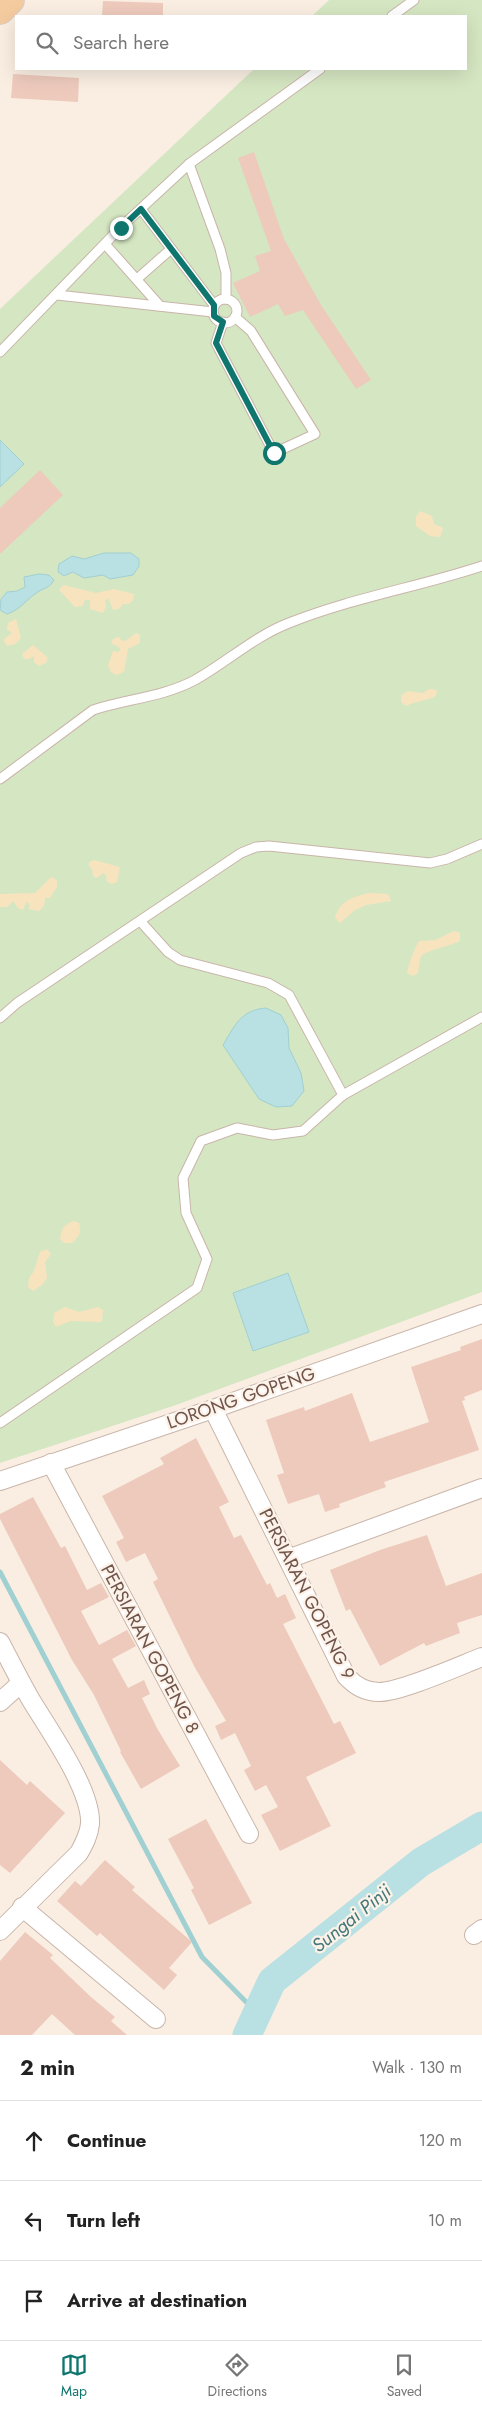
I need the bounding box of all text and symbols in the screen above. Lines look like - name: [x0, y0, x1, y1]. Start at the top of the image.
- search box: [15, 15, 467, 70]
- icon: search: [33, 29, 61, 57]
- text: Search here: [73, 29, 169, 56]
- route end: [110, 217, 133, 240]
- route start: [263, 442, 286, 465]
- street label: LORONG GOPENG: [163, 1360, 319, 1436]
- street label: PERSIARAN GOPENG 9: [253, 1504, 361, 1684]
- street label: PERSIARAN GOPENG 8: [94, 1560, 206, 1738]
- water label: Sungai Pinji: [306, 1877, 398, 1959]
- text: 2 min: [20, 2053, 75, 2083]
- text: Walk · 130 m: [372, 2056, 462, 2079]
- icon: ahead: [20, 2127, 48, 2155]
- text: Continue: [67, 2127, 146, 2154]
- text: 120 m: [419, 2129, 462, 2152]
- icon: left: [20, 2207, 48, 2235]
- text: Turn left: [67, 2207, 140, 2234]
- text: 10 m: [428, 2209, 462, 2232]
- icon: arrive: [20, 2287, 48, 2315]
- text: Arrive at destination: [67, 2287, 247, 2314]
- tab: Map: [60, 2351, 88, 2401]
- tab: Directions: [208, 2351, 267, 2401]
- tab: Saved: [387, 2351, 422, 2401]

